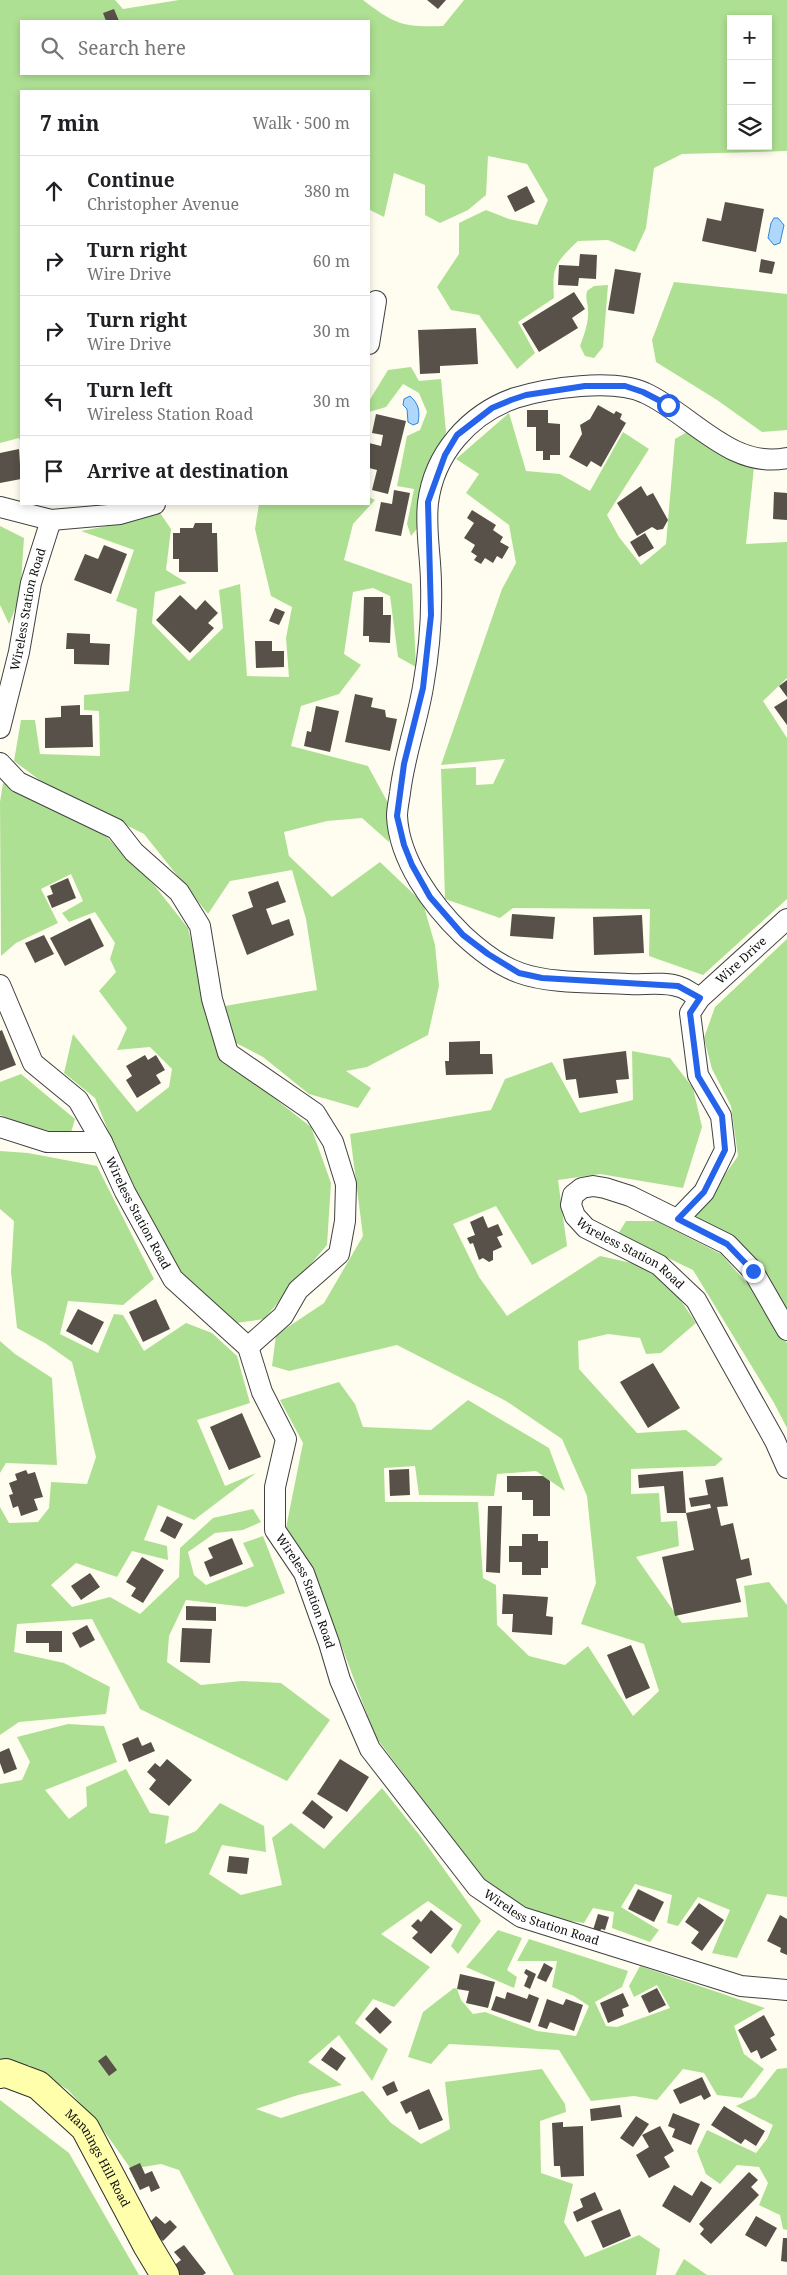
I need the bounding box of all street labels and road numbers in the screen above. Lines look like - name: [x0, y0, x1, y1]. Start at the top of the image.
- street label: Wireless Station Road: [6, 545, 50, 672]
- street label: Wire Drive: [712, 933, 770, 988]
- street label: Wireless Station Road: [102, 1154, 175, 1273]
- street label: Wireless Station Road: [572, 1213, 689, 1293]
- street label: Wireless Station Road: [272, 1530, 339, 1651]
- street label: Wireless Station Road: [481, 1885, 602, 1949]
- street label: Mannings Hill Road: [62, 2105, 135, 2211]

